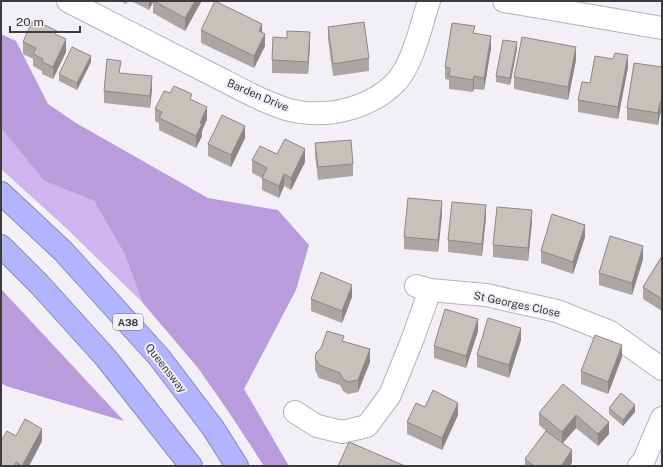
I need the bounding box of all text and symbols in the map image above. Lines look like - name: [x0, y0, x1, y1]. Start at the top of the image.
- scale bar: [10, 8, 80, 34]
- text: 20 m: [16, 15, 44, 29]
- street label: Barden Drive: [225, 77, 291, 113]
- street label: St Georges Close: [473, 289, 561, 319]
- road number: A38: [113, 314, 143, 330]
- street label: Queensway: [143, 341, 189, 395]

